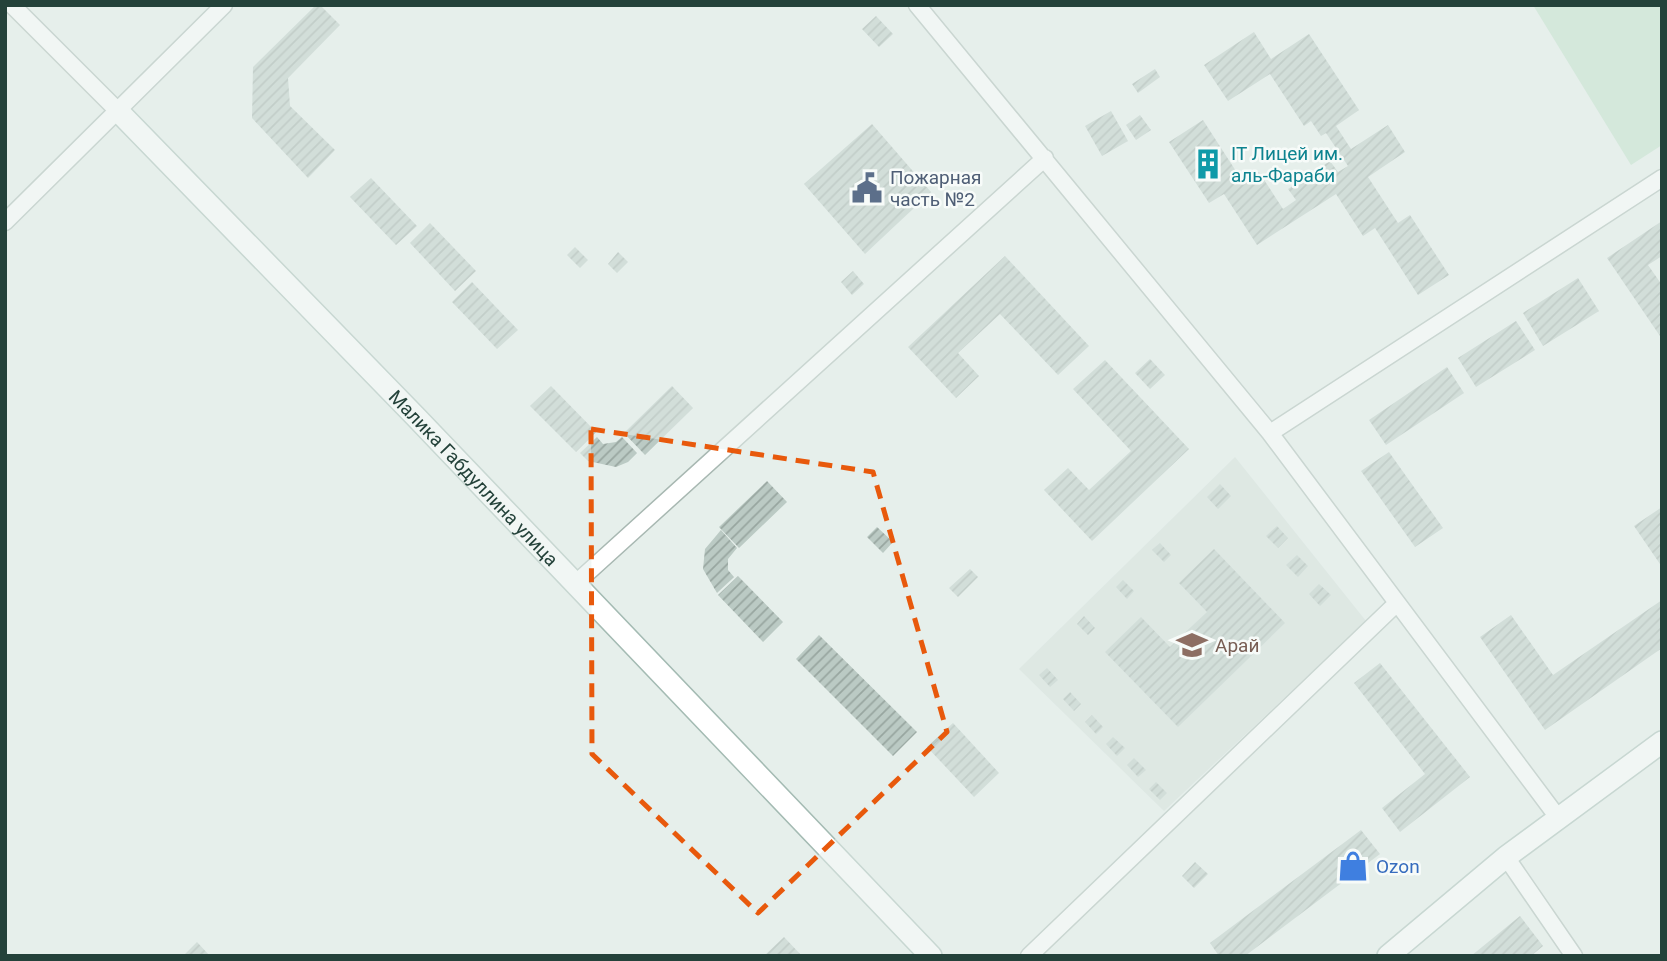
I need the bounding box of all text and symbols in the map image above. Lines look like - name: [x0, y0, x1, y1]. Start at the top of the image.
- place label: IT Лицей им. аль-Фараби: [1231, 142, 1343, 187]
- building icon: IT Лицей им. аль-Фараби: [1191, 147, 1225, 181]
- place label: Пожарная часть №2: [890, 166, 981, 211]
- public building icon: Пожарная часть №2: [850, 171, 884, 205]
- street label: Малика Габдуллина улица: [384, 385, 563, 571]
- school or university icon: Арай: [1175, 628, 1209, 662]
- place label: Арай: [1215, 634, 1259, 657]
- shop icon: Ozon: [1336, 849, 1370, 883]
- place label: Ozon: [1376, 855, 1420, 878]

